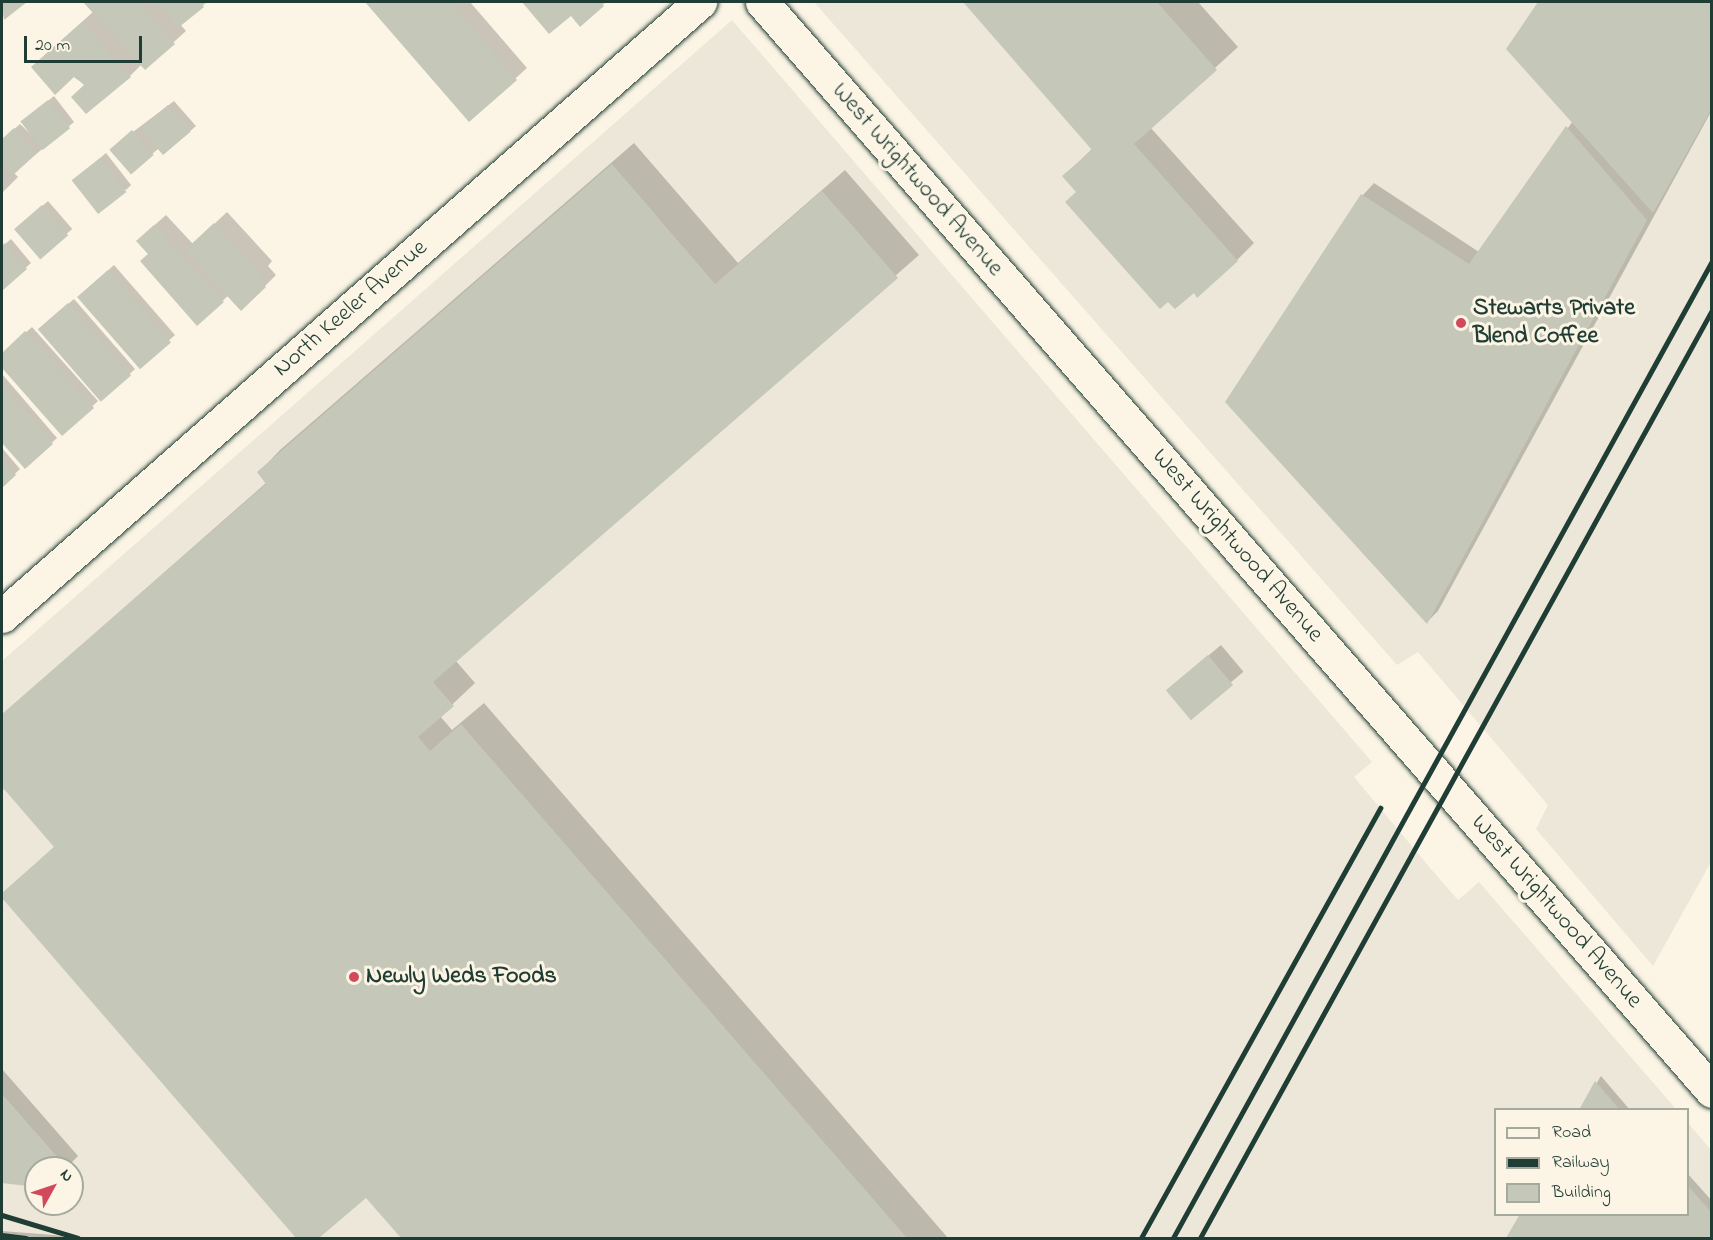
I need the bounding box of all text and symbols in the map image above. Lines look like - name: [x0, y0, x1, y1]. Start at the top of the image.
- scale bar: [27, 24, 146, 62]
- text: 20 m: [35, 33, 70, 59]
- street label: West Wrightwood Avenue: [825, 77, 1009, 283]
- street label: North Keeler Avenue: [268, 234, 434, 384]
- place label: Stewarts Private Blend Coffee: [1473, 295, 1635, 351]
- marker: Stewarts Private Blend Coffee: [1454, 316, 1468, 330]
- street label: West Wrightwood Avenue: [1145, 443, 1329, 649]
- street label: West Wrightwood Avenue: [1464, 809, 1648, 1015]
- place label: Newly Weds Foods: [366, 963, 557, 991]
- marker: Newly Weds Foods: [347, 970, 361, 984]
- legend: [1494, 1108, 1689, 1216]
- text: Road: [1552, 1120, 1591, 1146]
- text: Railway: [1552, 1150, 1609, 1176]
- north arrow: [24, 1156, 84, 1216]
- text: N: [54, 1164, 79, 1188]
- text: Building: [1552, 1180, 1611, 1206]

